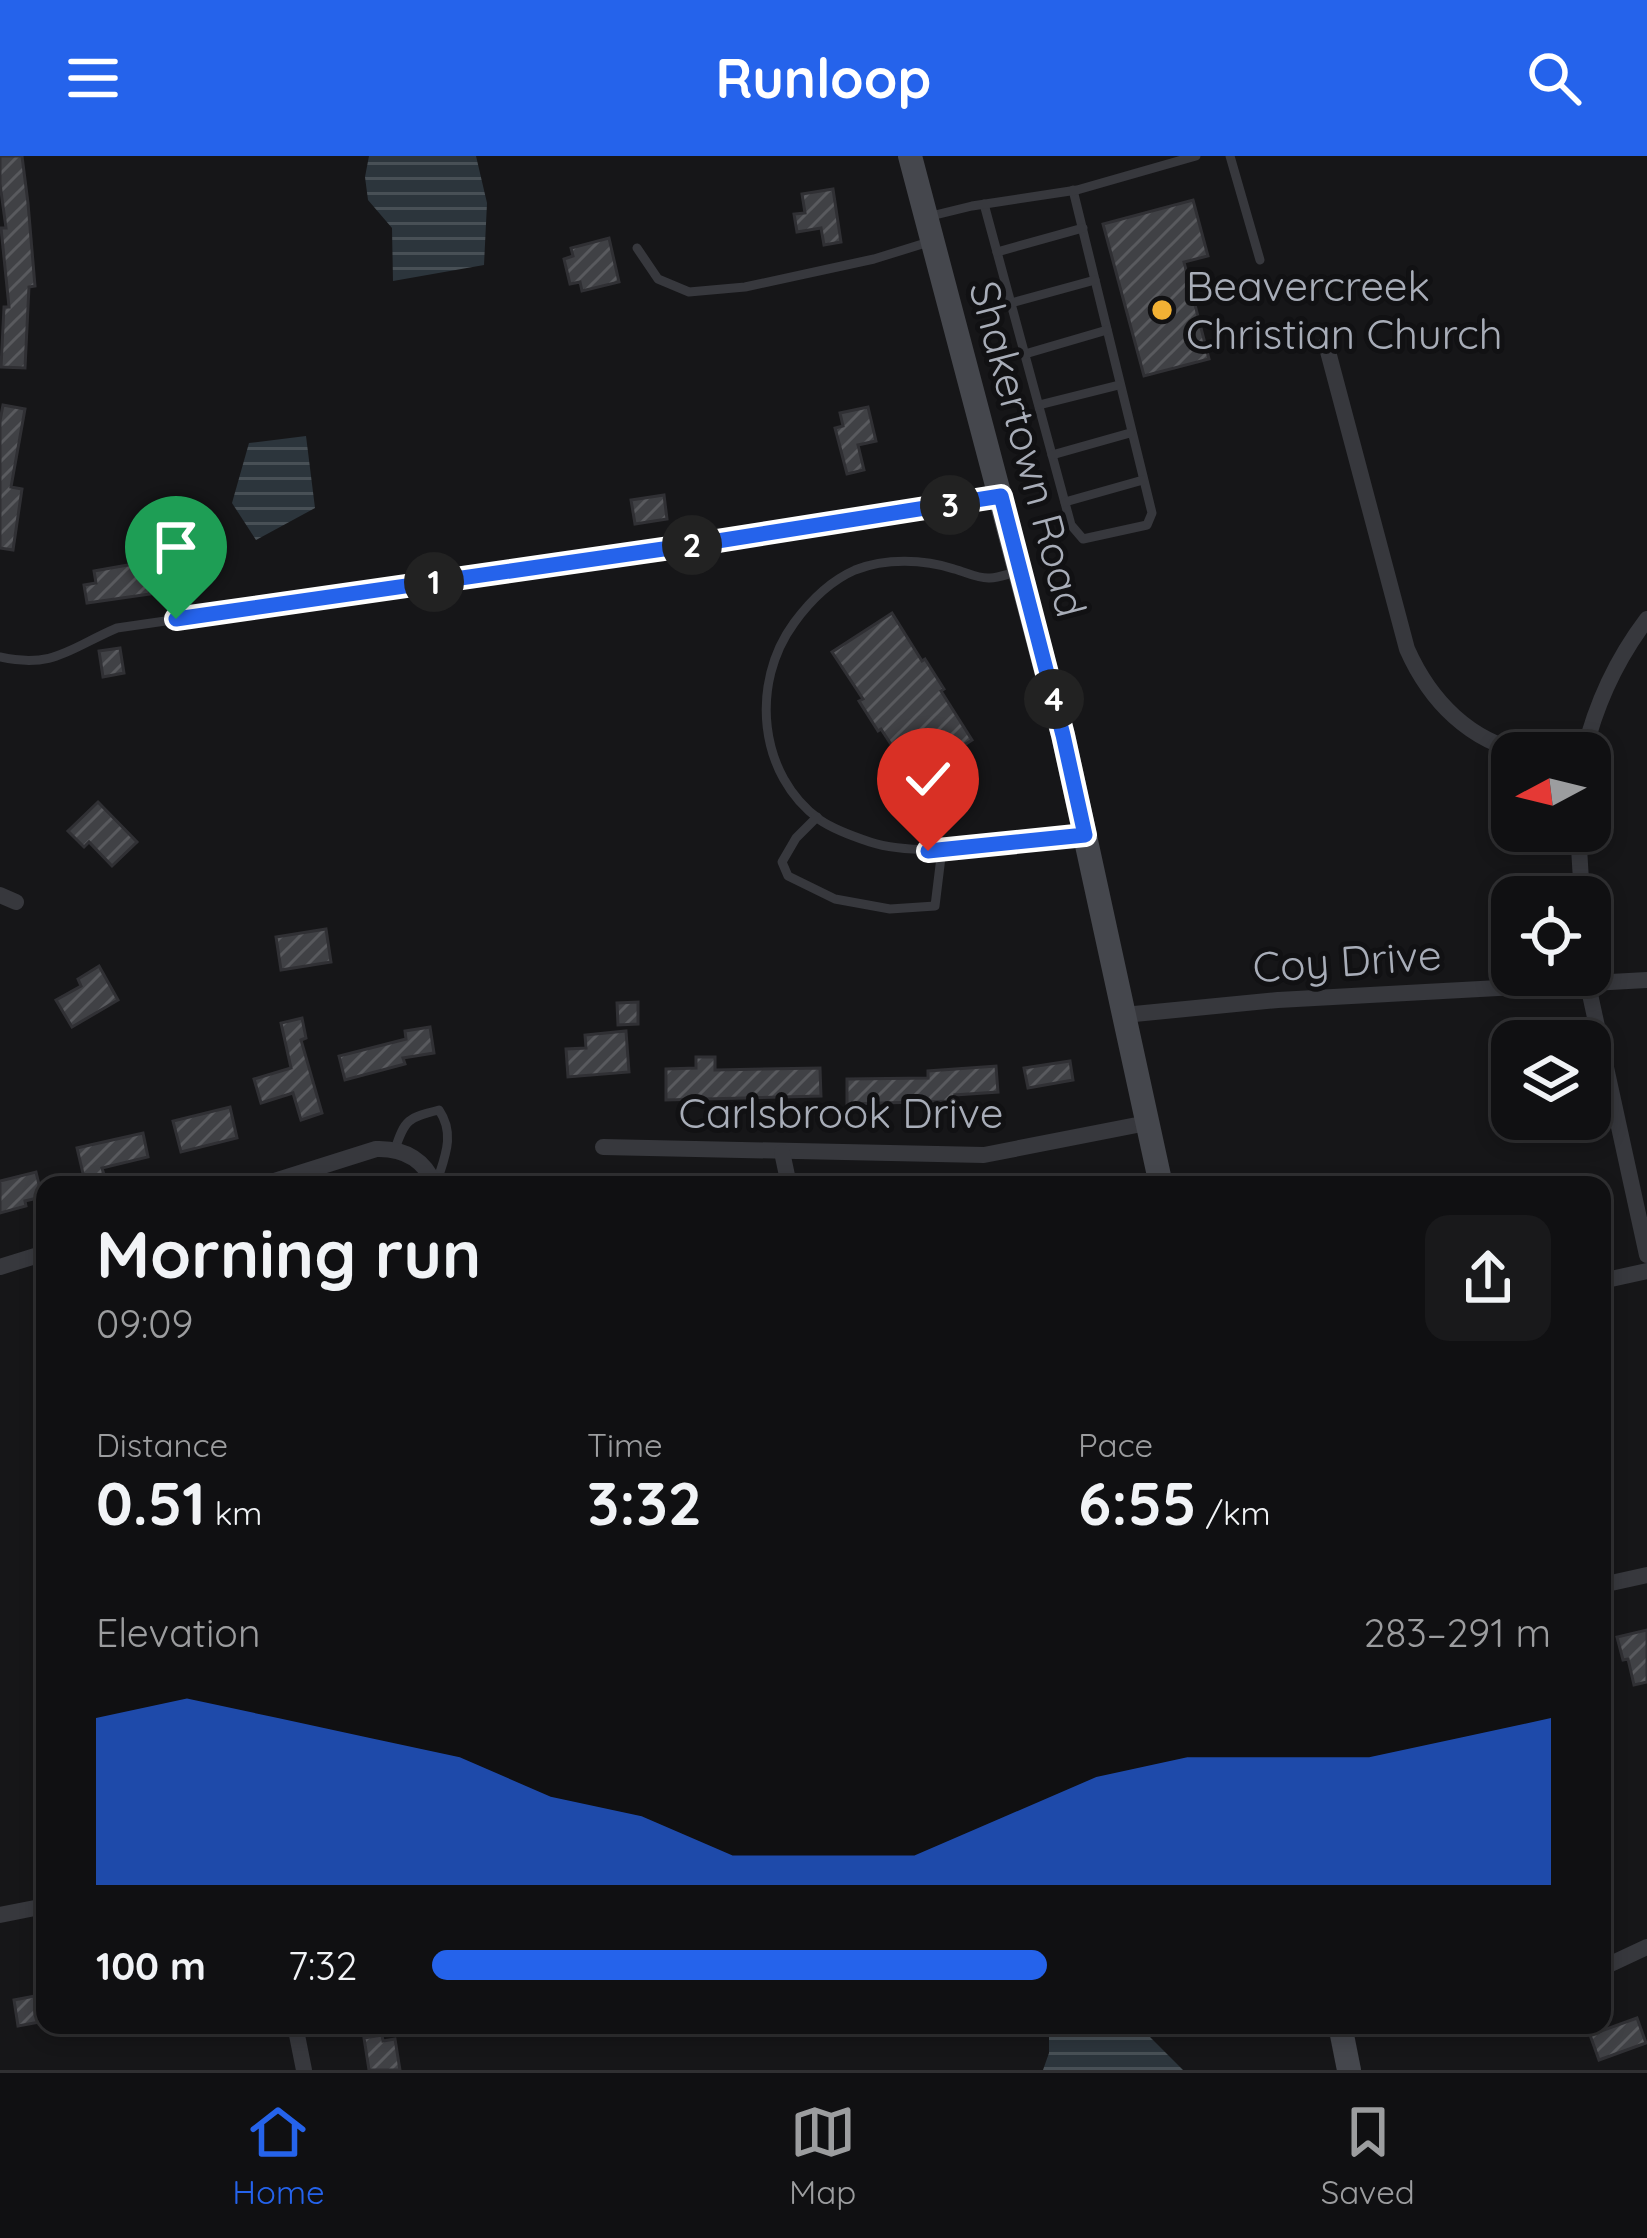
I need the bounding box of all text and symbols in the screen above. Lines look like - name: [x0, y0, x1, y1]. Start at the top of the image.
- text: Runloop: [716, 44, 931, 112]
- icon: menu: [60, 45, 126, 111]
- icon: search: [1521, 45, 1587, 111]
- place label: Beavercreek Christian Church: [1186, 259, 1503, 360]
- street label: Shakertown Road: [958, 275, 1099, 622]
- marker: Beavercreek Christian Church: [1149, 297, 1175, 323]
- pin: 3: [920, 475, 980, 535]
- text: 3: [941, 484, 959, 525]
- pin: [125, 496, 227, 619]
- icon: arrive: [143, 514, 209, 580]
- pin: 2: [662, 515, 722, 575]
- text: 2: [683, 524, 701, 565]
- pin: 1: [404, 552, 464, 612]
- text: 1: [428, 561, 440, 602]
- pin: 4: [1024, 669, 1084, 729]
- text: 4: [1044, 678, 1064, 719]
- pin: [877, 728, 979, 851]
- north arrow: [1491, 732, 1611, 852]
- map controls: [1491, 732, 1611, 1140]
- icon: check: [895, 746, 961, 812]
- button: locate: [1491, 876, 1611, 996]
- street label: Coy Drive: [1251, 927, 1443, 994]
- button: layers: [1491, 1020, 1611, 1140]
- street label: Carlsbrook Drive: [679, 1086, 1003, 1139]
- text: Morning run: [96, 1212, 481, 1295]
- button: share: [1425, 1215, 1551, 1341]
- text: 09:09: [96, 1299, 193, 1348]
- text: Distance: [96, 1424, 228, 1465]
- text: Time: [587, 1424, 663, 1465]
- text: Pace: [1078, 1424, 1153, 1465]
- text: 0.51: [96, 1465, 206, 1540]
- text: 3:32: [587, 1465, 702, 1540]
- text: 6:55: [1078, 1465, 1197, 1540]
- text: km: [206, 1492, 262, 1533]
- text: /km: [1197, 1492, 1271, 1533]
- text: Elevation: [96, 1608, 260, 1657]
- text: 283–291 m: [1364, 1608, 1551, 1657]
- text: 100 m: [96, 1941, 206, 1990]
- text: 7:32: [288, 1941, 357, 1990]
- tab: Home: [232, 2099, 325, 2212]
- tab: Map: [789, 2099, 856, 2212]
- tab: Saved: [1321, 2099, 1415, 2212]

